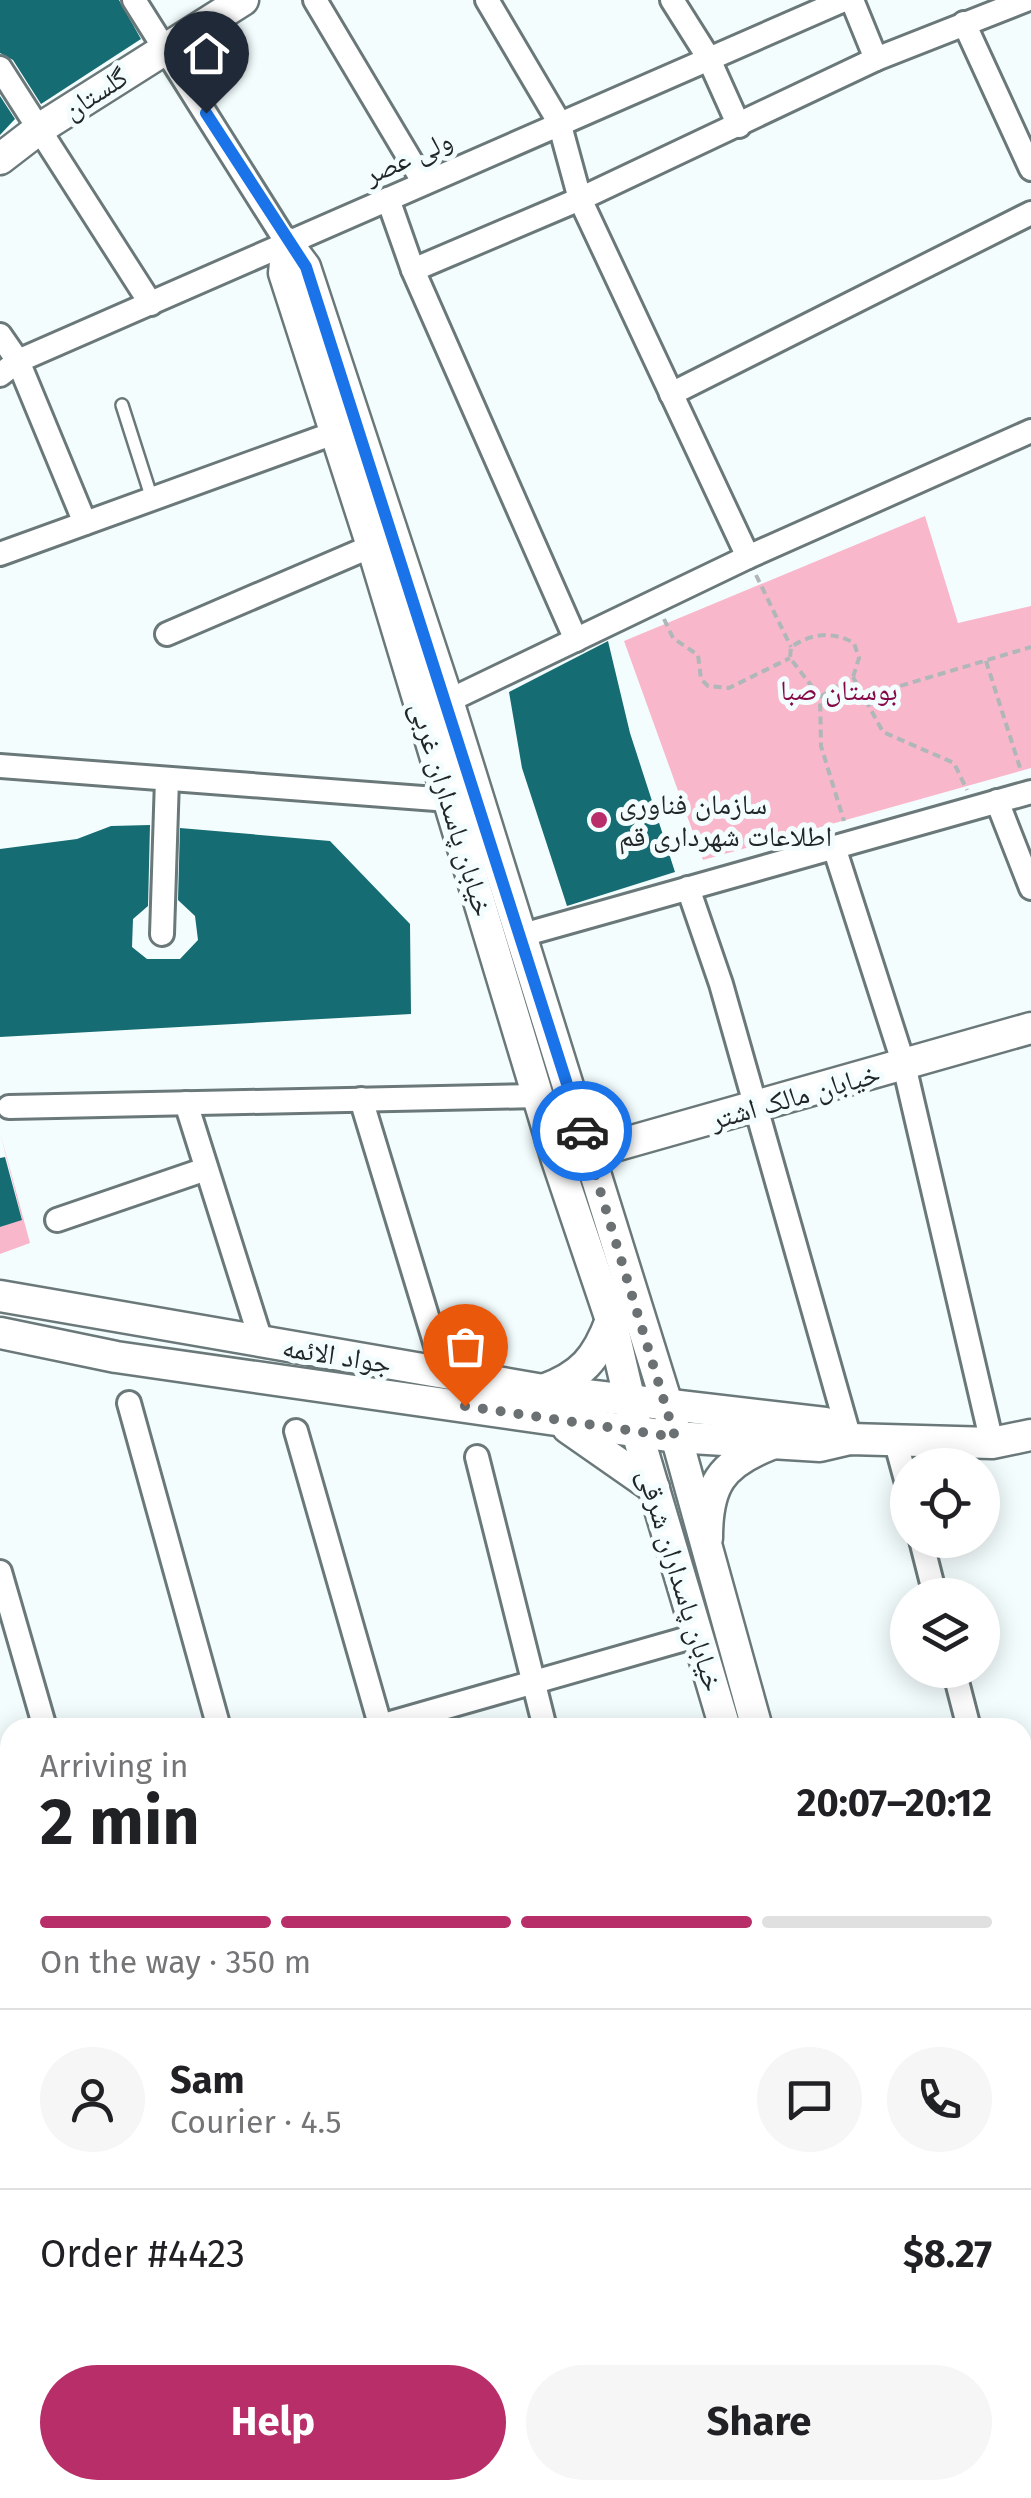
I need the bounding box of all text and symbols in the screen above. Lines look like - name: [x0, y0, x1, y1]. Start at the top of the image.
- pin: [164, 11, 249, 114]
- icon: home: [179, 26, 234, 81]
- street label: گلستان: [57, 60, 134, 126]
- street label: ولی عصر: [358, 123, 458, 193]
- park label: بوستان صبا: [780, 674, 898, 707]
- street label: خیابان پاسداران غربی: [402, 698, 500, 921]
- place label: سازمان فناوری اطلاعات شهرداری قم: [619, 788, 832, 855]
- marker: سازمان فناوری اطلاعات شهرداری قم: [588, 809, 610, 831]
- street label: خیابان مالک اشتر: [706, 1056, 884, 1137]
- courier: [532, 1081, 632, 1181]
- icon: car: [555, 1104, 610, 1159]
- pin: [423, 1304, 508, 1407]
- icon: bag: [438, 1319, 493, 1374]
- street label: جواد الائمه: [280, 1331, 394, 1380]
- map controls: [890, 1448, 1000, 1688]
- button: locate: [890, 1448, 1000, 1558]
- street label: خیابان پاسداران شرقی: [630, 1465, 730, 1696]
- button: layers: [890, 1578, 1000, 1688]
- text: Arriving in: [40, 1747, 188, 1785]
- text: 20:07–20:12: [797, 1780, 992, 1826]
- text: 2 min: [40, 1783, 200, 1861]
- text: On the way · 350 m: [40, 1943, 311, 1981]
- button: person: [40, 2047, 145, 2152]
- button: chat: [757, 2047, 862, 2152]
- button: phone: [887, 2047, 992, 2152]
- text: Sam: [170, 2057, 245, 2103]
- text: Courier · 4.5: [170, 2103, 341, 2141]
- text: Order #4423: [40, 2231, 245, 2277]
- text: $8.27: [903, 2231, 992, 2277]
- button: Help: [40, 2365, 506, 2480]
- button: Share: [526, 2365, 992, 2480]

